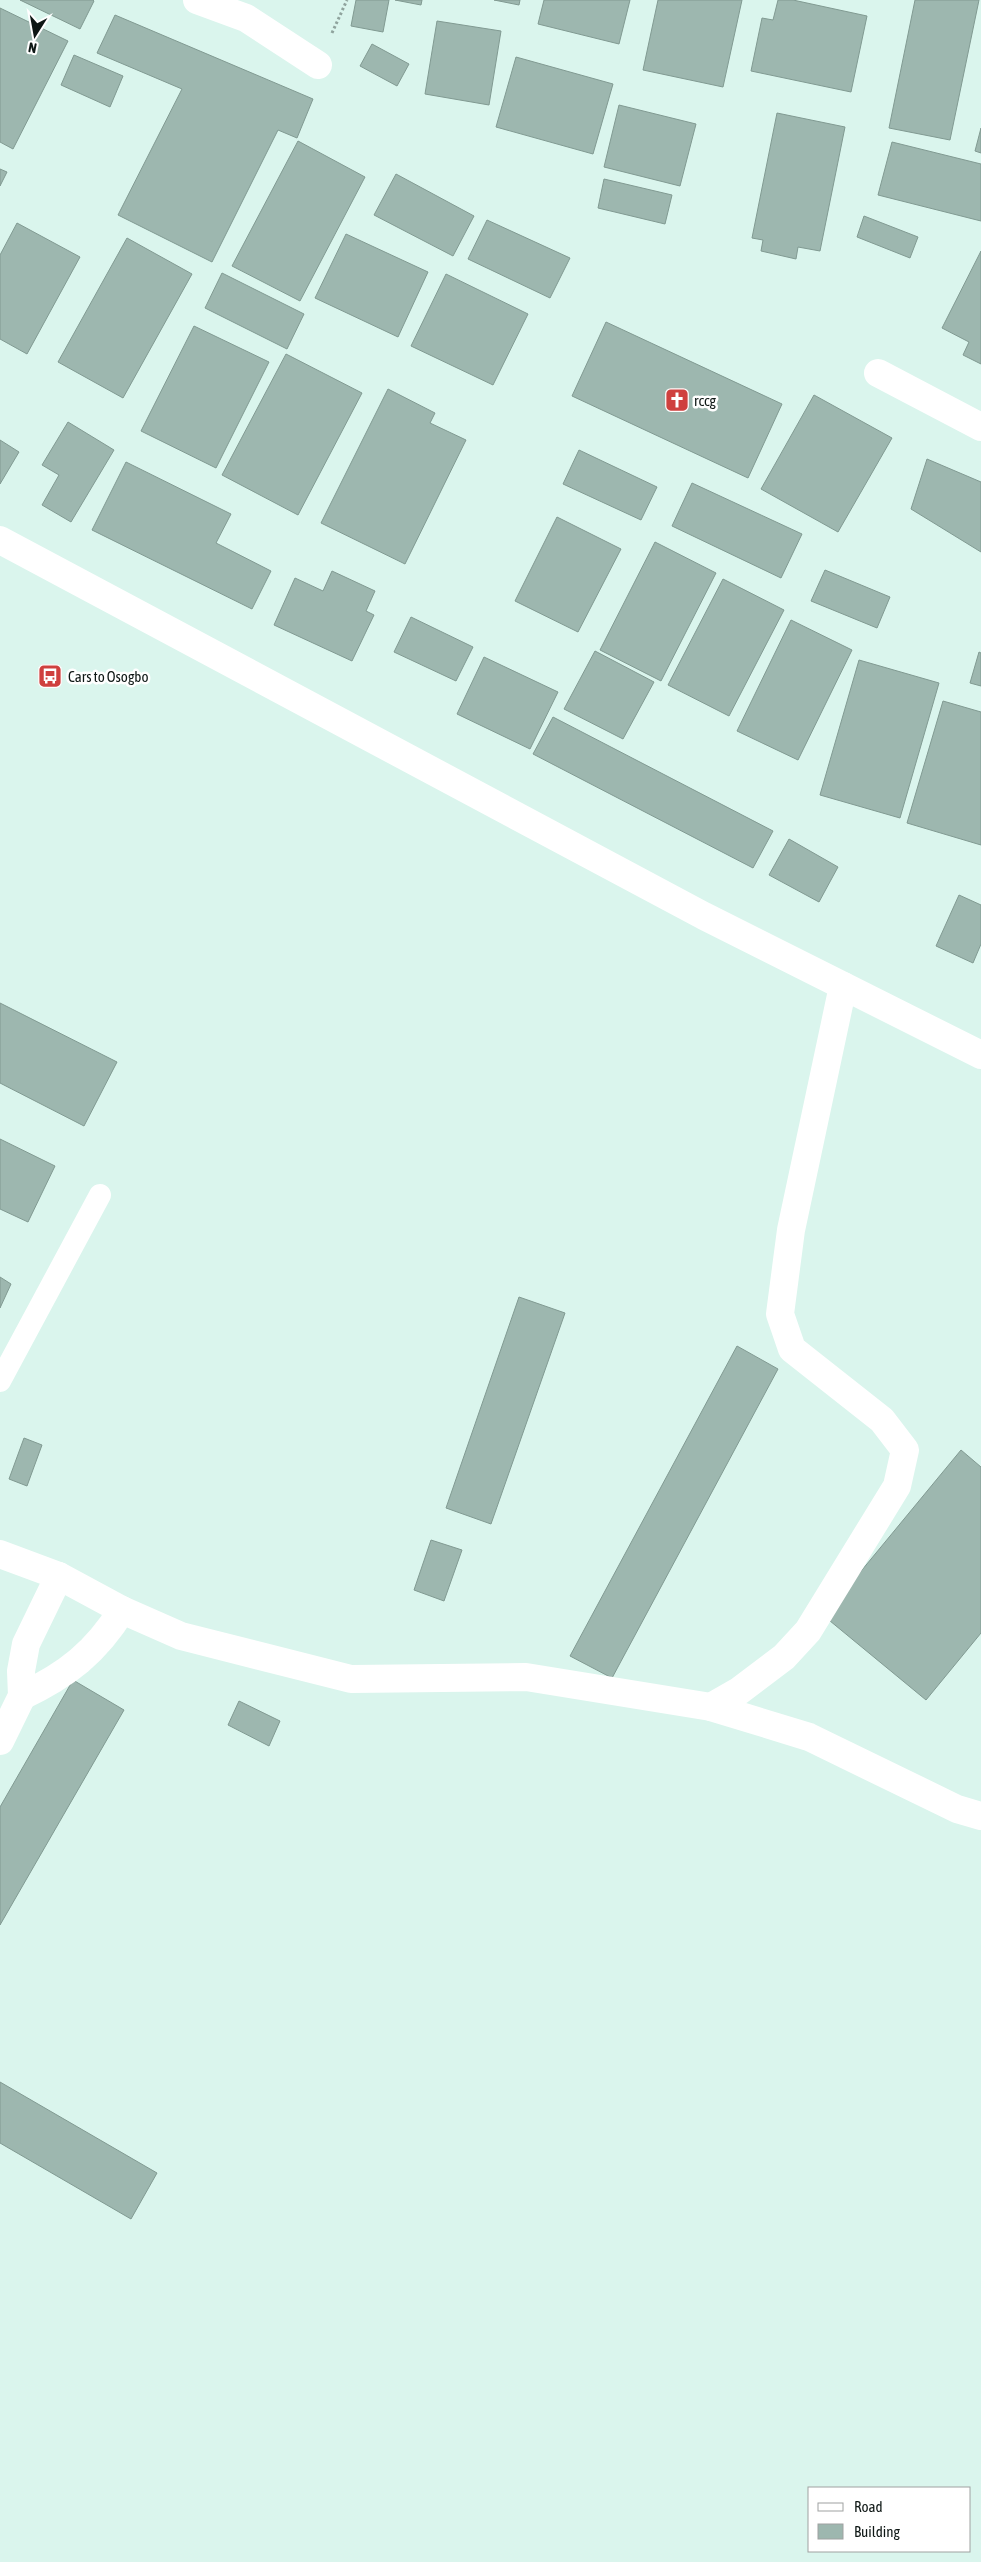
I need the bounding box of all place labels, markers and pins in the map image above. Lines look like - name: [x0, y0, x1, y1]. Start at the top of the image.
- church icon: rccg: [664, 387, 690, 413]
- place label: rccg: [694, 392, 717, 409]
- bus stop icon: Cars to Osogbo: [37, 663, 63, 689]
- place label: Cars to Osogbo: [68, 668, 149, 685]

